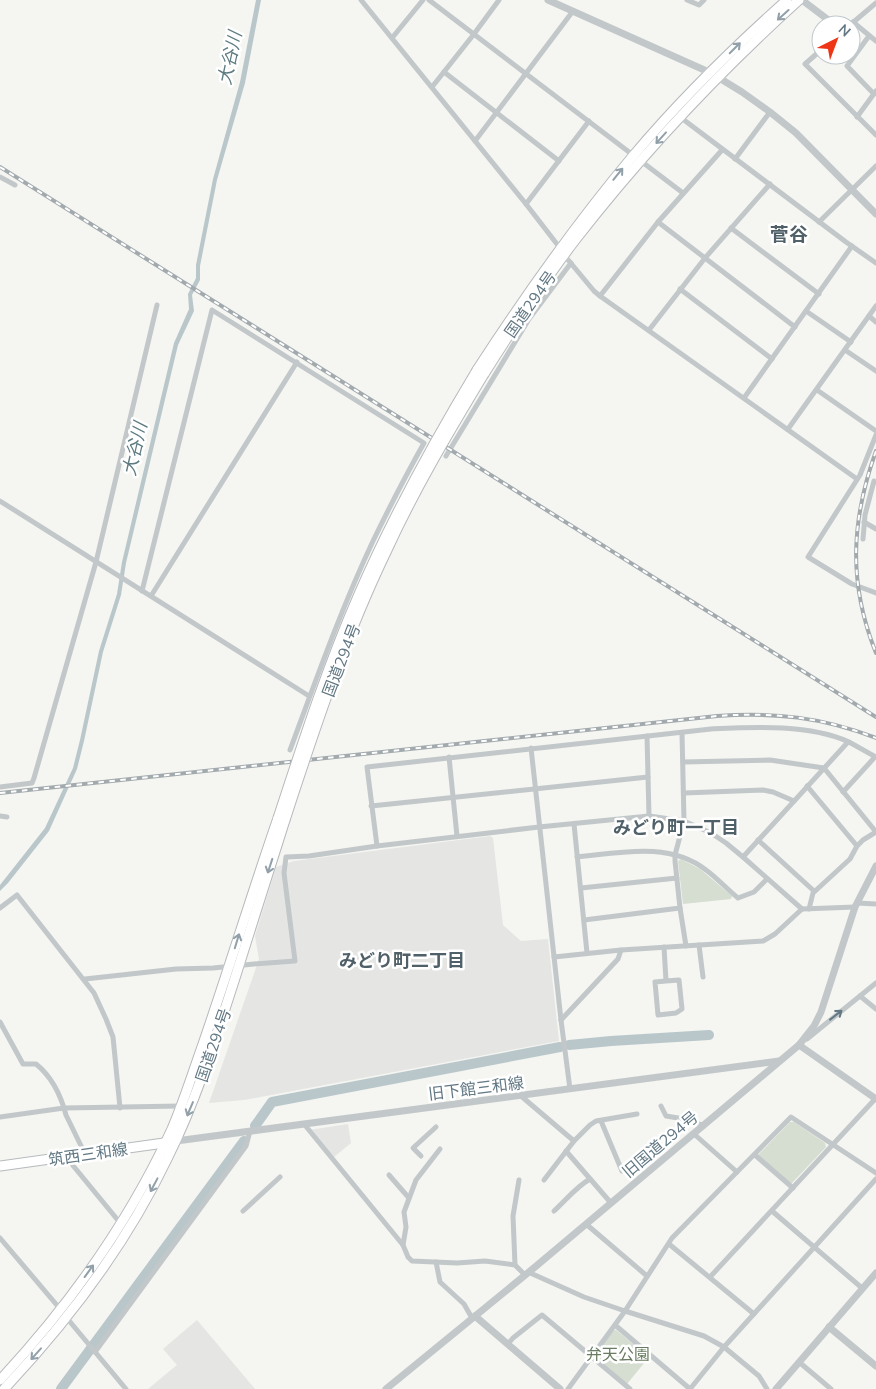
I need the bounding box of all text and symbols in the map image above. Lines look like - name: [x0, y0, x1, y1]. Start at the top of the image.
- one-way arrow: [776, 9, 789, 20]
- north arrow: [811, 15, 861, 65]
- text: N: [834, 20, 855, 41]
- water label: 大谷川: [213, 27, 248, 87]
- one-way arrow: [729, 42, 742, 54]
- one-way arrow: [655, 131, 667, 144]
- one-way arrow: [612, 168, 623, 181]
- district label: 菅谷: [770, 222, 808, 248]
- street label: 国道294号: [500, 267, 562, 342]
- water label: 大谷川: [117, 418, 153, 478]
- street label: 国道294号: [318, 621, 366, 700]
- district label: みどり町一丁目: [613, 816, 739, 840]
- one-way arrow: [265, 858, 275, 874]
- one-way arrow: [233, 933, 242, 949]
- district label: みどり町二丁目: [339, 949, 465, 973]
- street label: 国道294号: [191, 1005, 237, 1085]
- one-way arrow: [830, 1009, 843, 1020]
- street label: 旧下館三和線: [427, 1072, 525, 1106]
- one-way arrow: [185, 1100, 194, 1116]
- street label: 旧国道294号: [618, 1107, 703, 1183]
- street label: 筑西三和線: [47, 1139, 129, 1171]
- one-way arrow: [149, 1177, 158, 1192]
- one-way arrow: [84, 1265, 95, 1278]
- park label: 弁天公園: [586, 1344, 650, 1366]
- one-way arrow: [30, 1348, 42, 1361]

